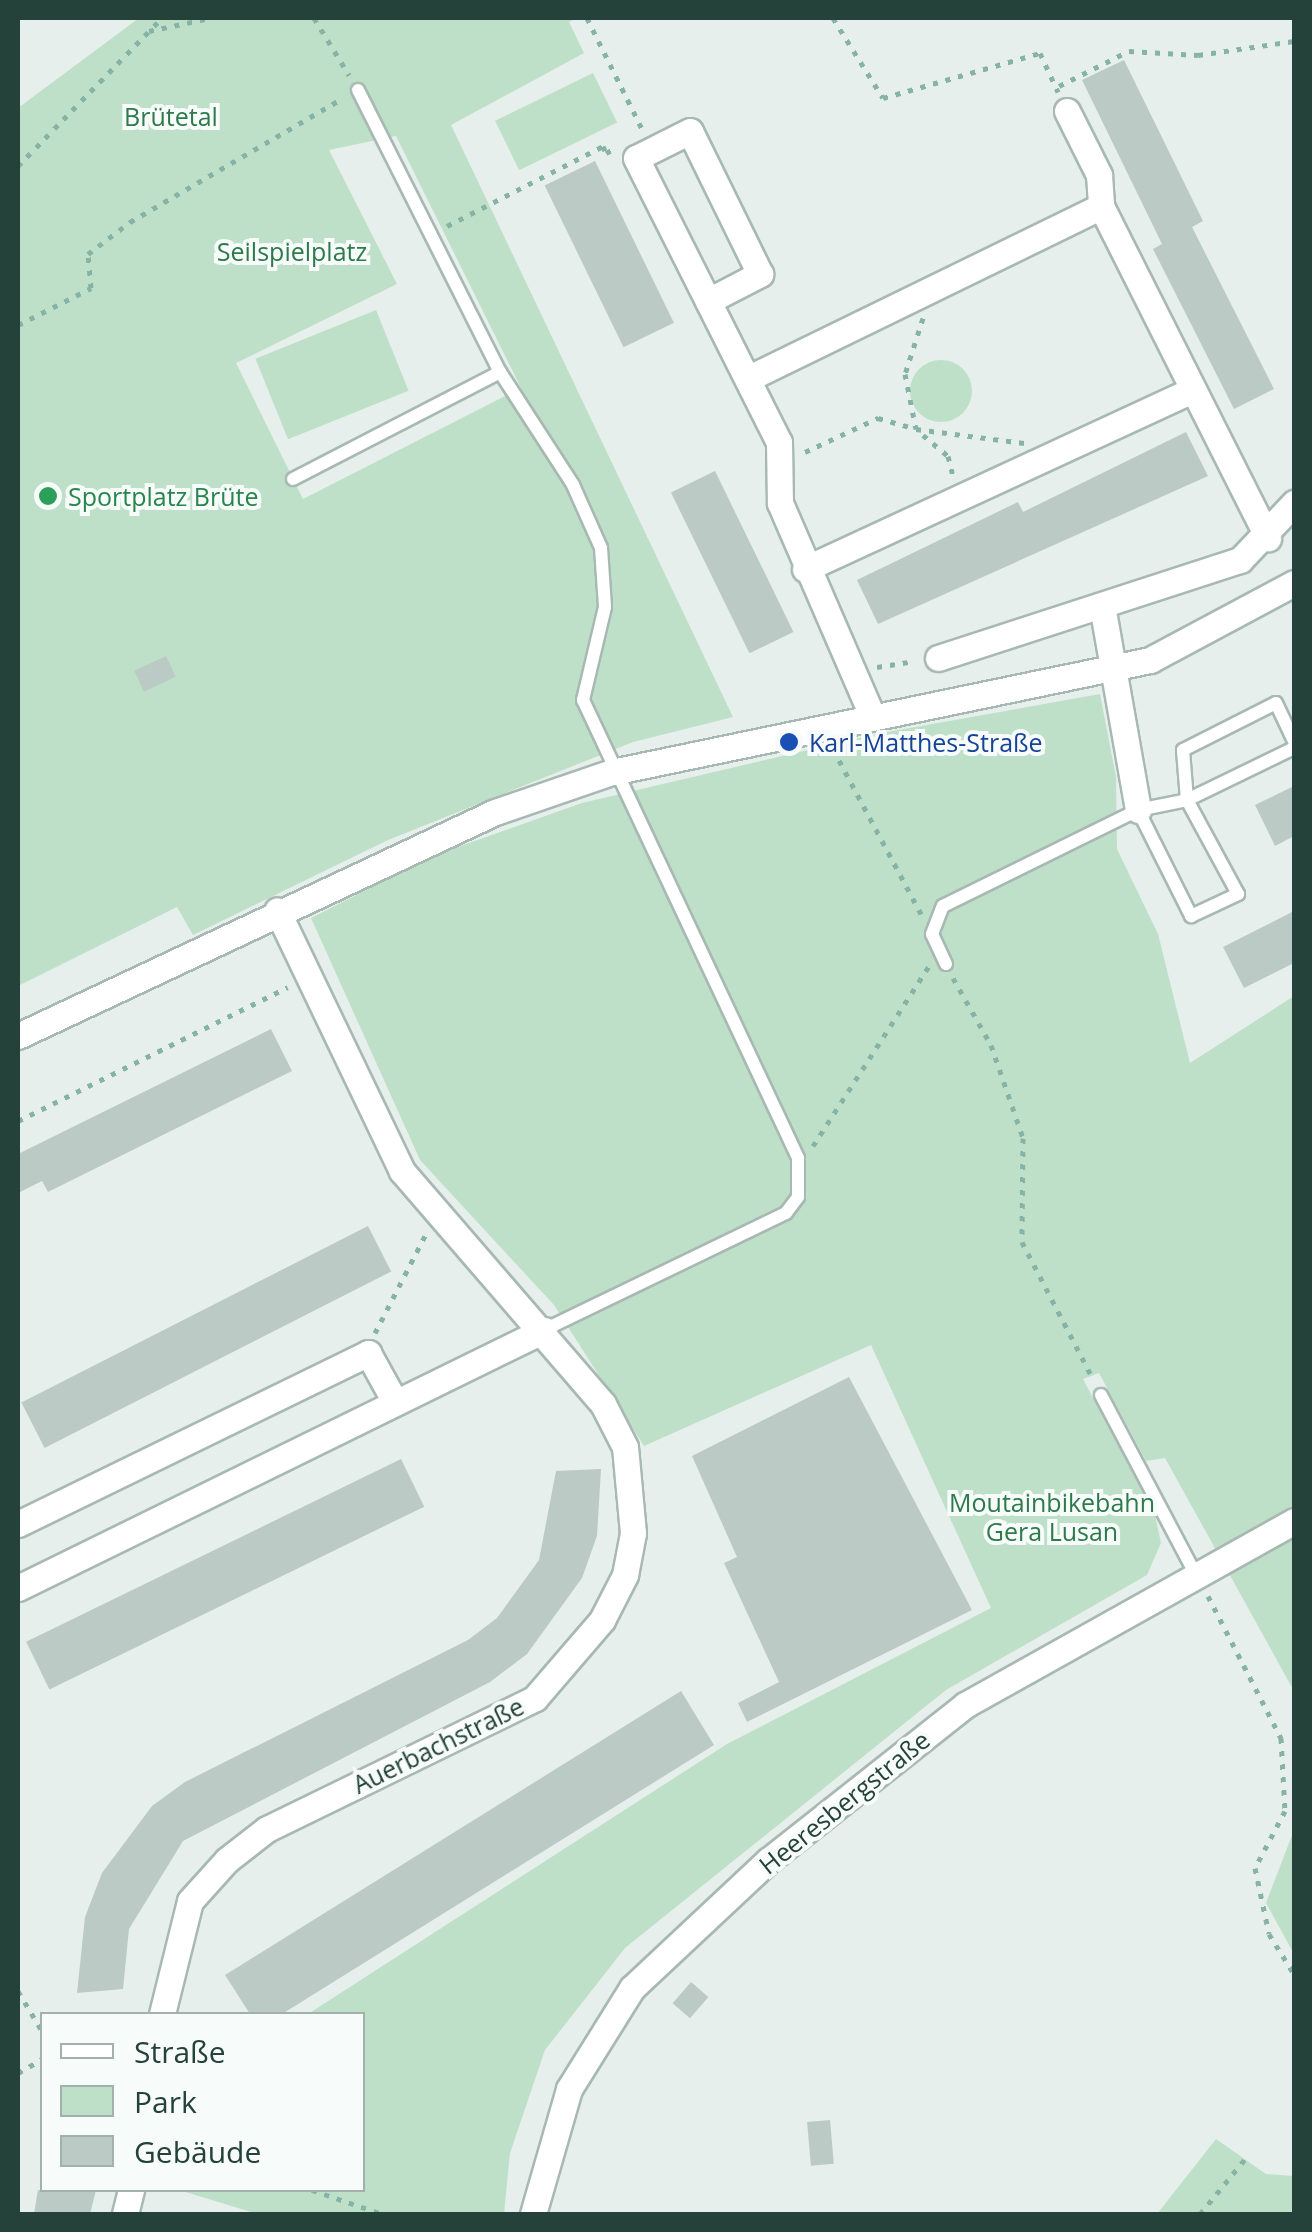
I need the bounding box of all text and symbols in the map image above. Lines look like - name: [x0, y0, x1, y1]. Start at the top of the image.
- park label: Brütetal: [124, 101, 218, 131]
- park label: Seilspielplatz: [217, 236, 367, 266]
- place label: Sportplatz Brüte: [68, 481, 258, 511]
- marker: Sportplatz Brüte: [37, 485, 59, 507]
- place label: Karl-Matthes-Straße: [809, 727, 1043, 757]
- marker: Karl-Matthes-Straße: [778, 731, 800, 753]
- park label: Moutainbikebahn Gera Lusan: [949, 1488, 1155, 1547]
- street label: Auerbachstraße: [348, 1691, 528, 1799]
- street label: Heeresbergstraße: [753, 1724, 935, 1880]
- legend: [40, 2012, 365, 2192]
- text: Straße: [134, 2031, 226, 2072]
- text: Park: [134, 2081, 197, 2122]
- text: Gebäude: [134, 2131, 261, 2172]

